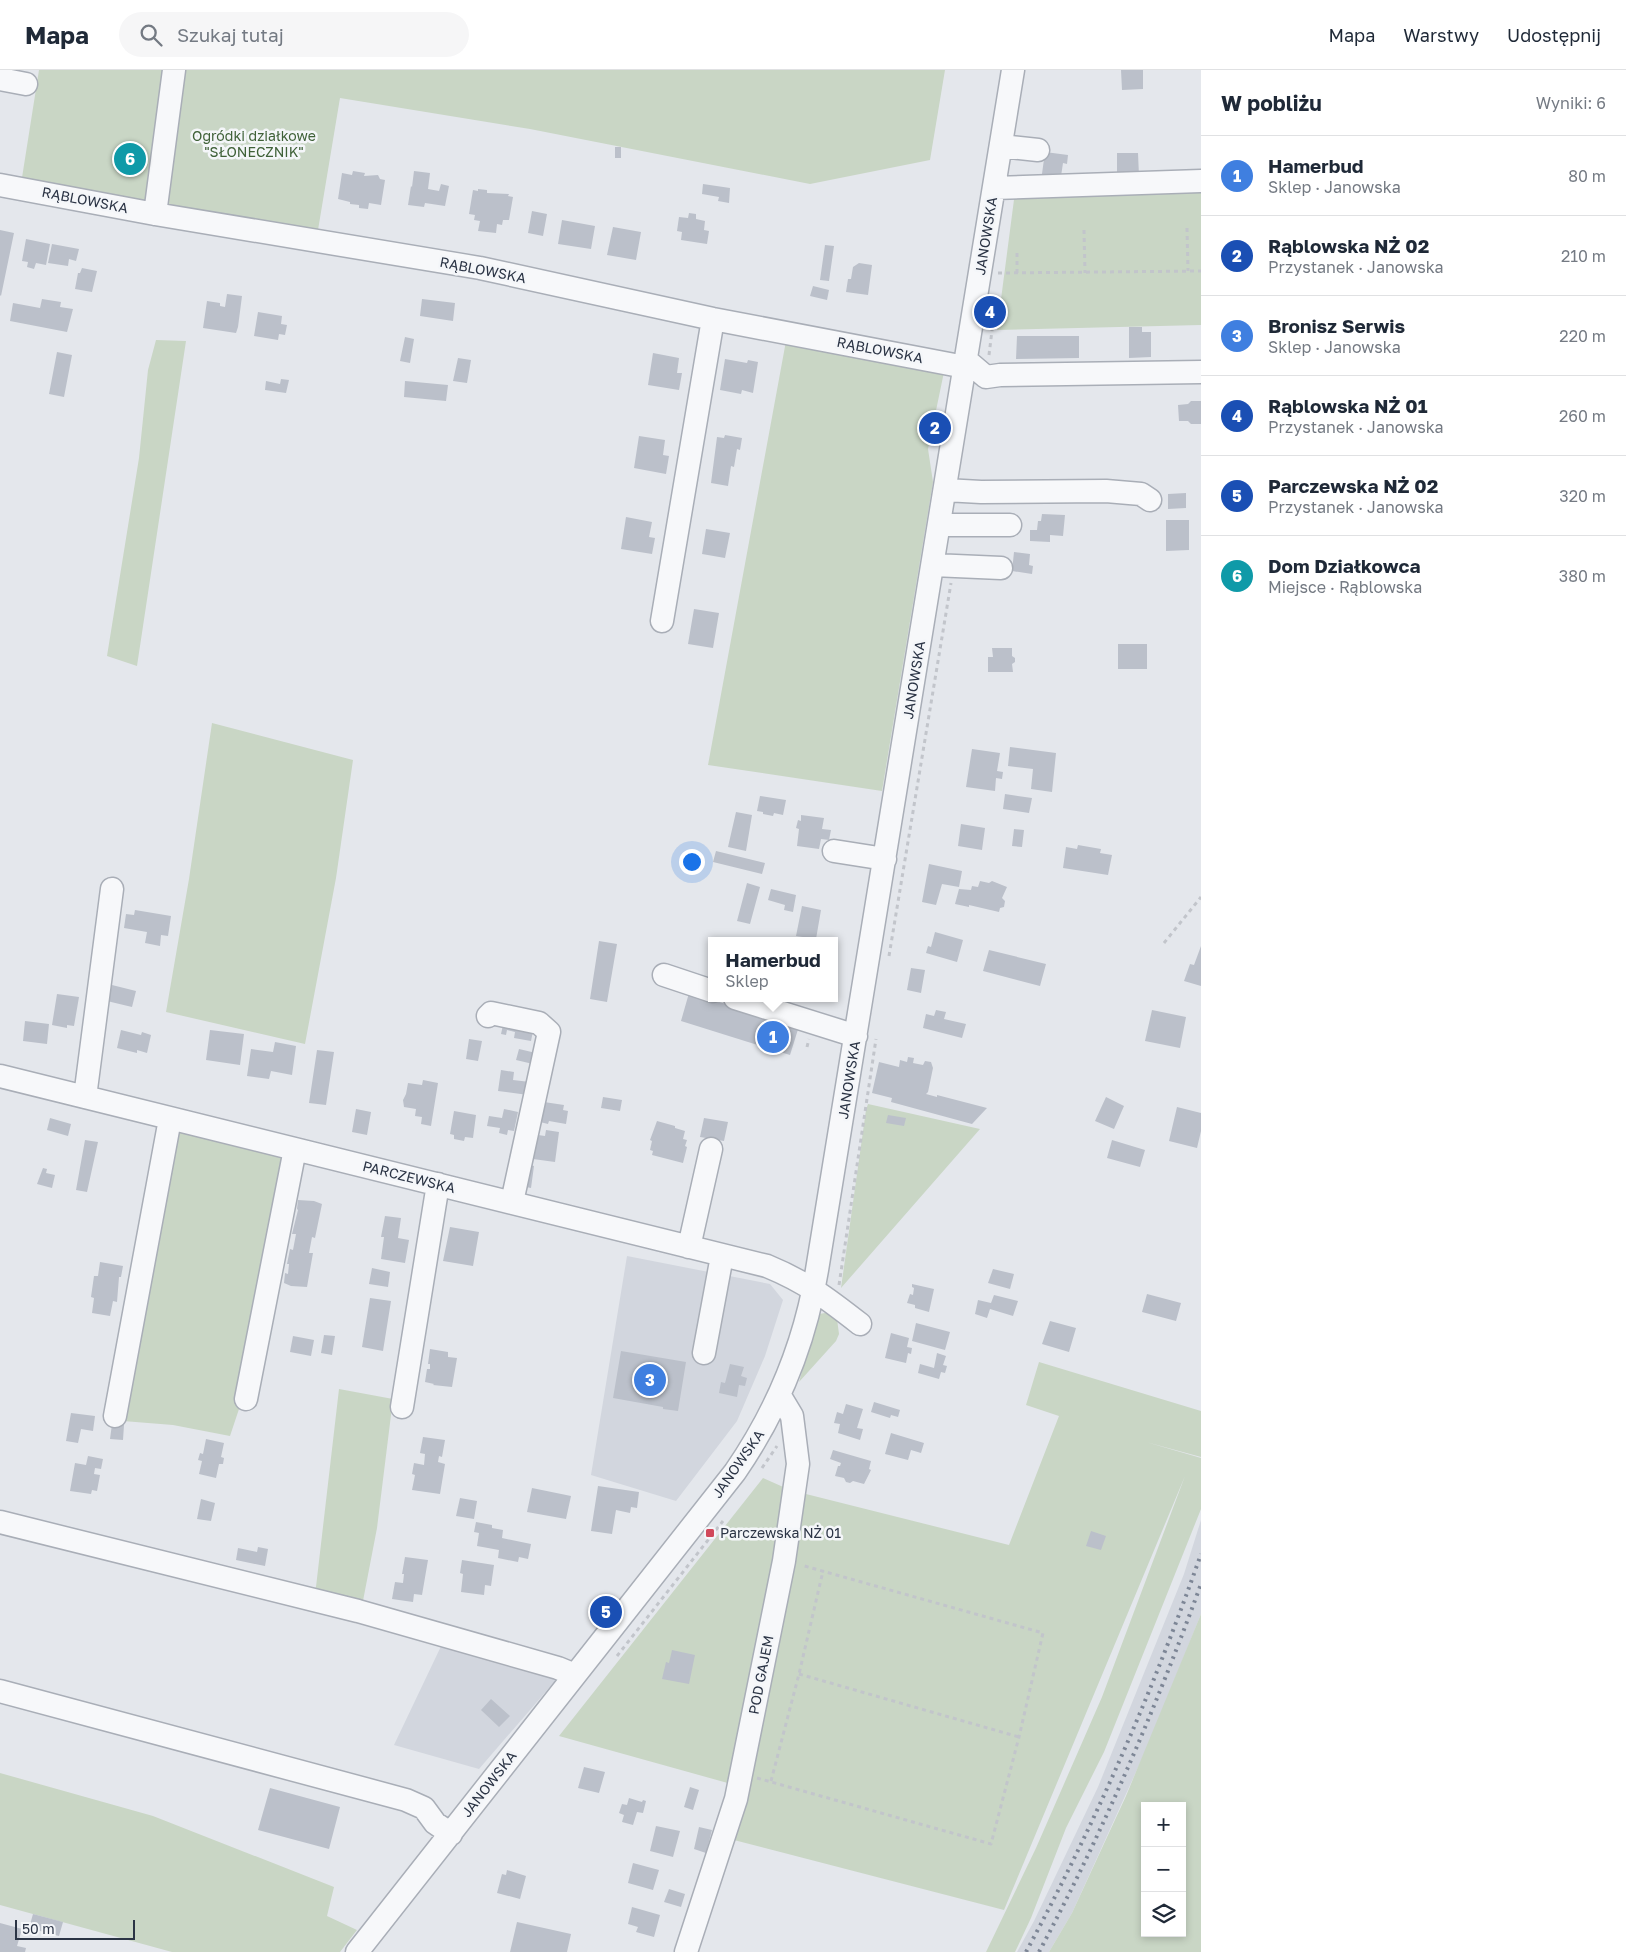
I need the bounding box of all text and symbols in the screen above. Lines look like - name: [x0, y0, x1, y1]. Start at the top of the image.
- search box: [119, 12, 469, 57]
- text: Mapa: [25, 20, 89, 49]
- icon: search: [137, 21, 165, 49]
- text: Szukaj tutaj: [177, 23, 284, 46]
- text: Mapa: [1328, 24, 1375, 46]
- text: Warstwy: [1403, 24, 1479, 46]
- text: Udostępnij: [1507, 24, 1601, 46]
- text: W pobliżu: [1221, 90, 1322, 116]
- text: Wyniki: 6: [1536, 93, 1606, 113]
- park label: Ogródki działkowe "SŁONECZNIK": [192, 127, 316, 160]
- pin: 6: [114, 140, 146, 178]
- text: Hamerbud: [1268, 154, 1363, 177]
- text: 1: [1233, 166, 1241, 186]
- text: 80 m: [1568, 166, 1606, 186]
- text: Sklep · Janowska: [1268, 177, 1401, 197]
- street label: RĄBLOWSKA: [41, 183, 130, 216]
- street label: JANOWSKA: [971, 195, 1000, 276]
- text: Rąblowska NŻ 02: [1268, 234, 1429, 257]
- text: 2: [1232, 246, 1242, 266]
- text: 210 m: [1561, 246, 1606, 266]
- street label: RĄBLOWSKA: [439, 253, 528, 286]
- text: Przystanek · Janowska: [1268, 257, 1444, 277]
- pin: 4: [974, 293, 1006, 331]
- text: Bronisz Serwis: [1268, 314, 1405, 337]
- text: 3: [1232, 326, 1242, 346]
- text: 220 m: [1559, 326, 1606, 346]
- street label: RĄBLOWSKA: [836, 333, 925, 366]
- text: Sklep · Janowska: [1268, 337, 1401, 357]
- text: Rąblowska NŻ 01: [1268, 394, 1427, 417]
- text: 4: [1232, 406, 1242, 426]
- text: 260 m: [1559, 406, 1606, 426]
- pin: 2: [919, 409, 951, 447]
- text: Przystanek · Janowska: [1268, 417, 1444, 437]
- text: Parczewska NŻ 02: [1268, 474, 1438, 497]
- text: 5: [1232, 486, 1242, 506]
- text: 320 m: [1559, 486, 1606, 506]
- text: Przystanek · Janowska: [1268, 497, 1444, 517]
- text: Dom Działkowca: [1268, 554, 1420, 577]
- text: 6: [1232, 566, 1242, 586]
- text: 380 m: [1559, 566, 1606, 586]
- text: Miejsce · Rąblowska: [1268, 577, 1422, 597]
- street label: JANOWSKA: [899, 639, 928, 720]
- your location: [679, 849, 705, 875]
- popup: [708, 937, 838, 1002]
- text: Hamerbud: [725, 948, 821, 971]
- text: Sklep: [725, 971, 769, 991]
- pin: 1: [757, 1018, 789, 1056]
- street label: JANOWSKA: [834, 1039, 863, 1120]
- street label: PARCZEWSKA: [361, 1157, 458, 1196]
- pin: 3: [634, 1361, 666, 1399]
- street label: JANOWSKA: [708, 1426, 768, 1501]
- place label: Parczewska NŻ 01: [720, 1524, 841, 1541]
- marker: Parczewska NŻ 01: [704, 1527, 716, 1539]
- pin: 5: [590, 1593, 622, 1631]
- street label: POD GAJEM: [745, 1634, 777, 1716]
- street label: JANOWSKA: [458, 1747, 520, 1820]
- map controls: [1141, 1802, 1186, 1937]
- button: +: [1141, 1802, 1186, 1847]
- button: −: [1141, 1847, 1186, 1892]
- button: layers: [1141, 1892, 1186, 1937]
- scale bar: [15, 1917, 135, 1940]
- text: 50 m: [22, 1920, 55, 1937]

